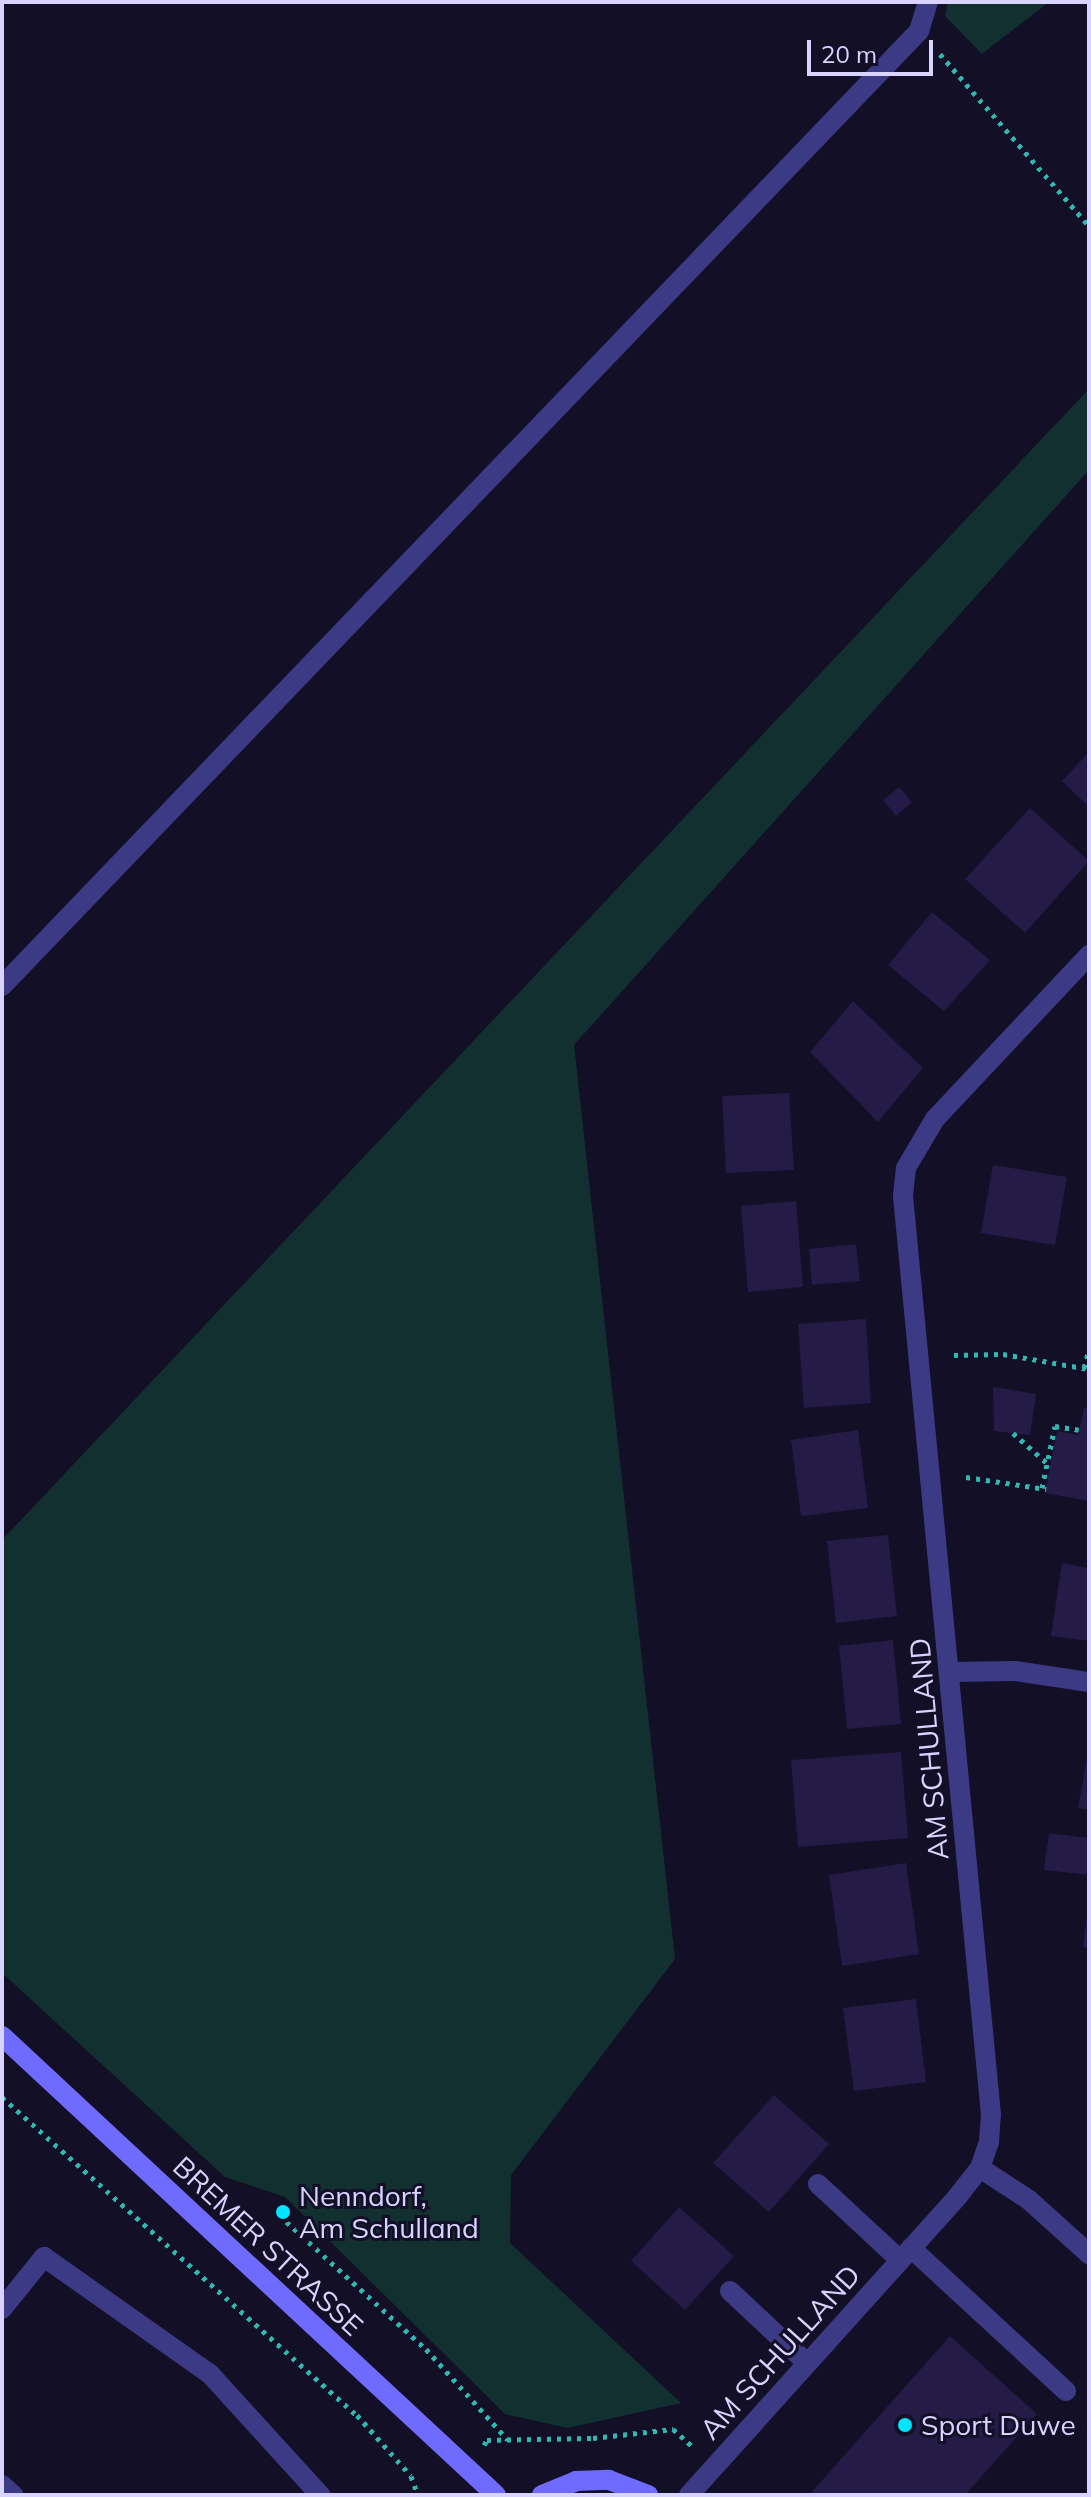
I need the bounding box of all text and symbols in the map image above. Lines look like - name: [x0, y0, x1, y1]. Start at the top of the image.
- scale bar: [811, 24, 937, 74]
- text: 20 m: [821, 39, 877, 69]
- street label: AM SCHULLAND: [903, 1637, 955, 1861]
- street label: BREMER STRASSE: [166, 2150, 370, 2342]
- place label: Nenndorf, Am Schulland: [299, 2179, 479, 2245]
- marker: Nenndorf, Am Schulland: [274, 2203, 292, 2221]
- street label: AM SCHULLAND: [693, 2258, 867, 2446]
- place label: Sport Duwe: [921, 2408, 1076, 2442]
- marker: Sport Duwe: [896, 2416, 914, 2434]

